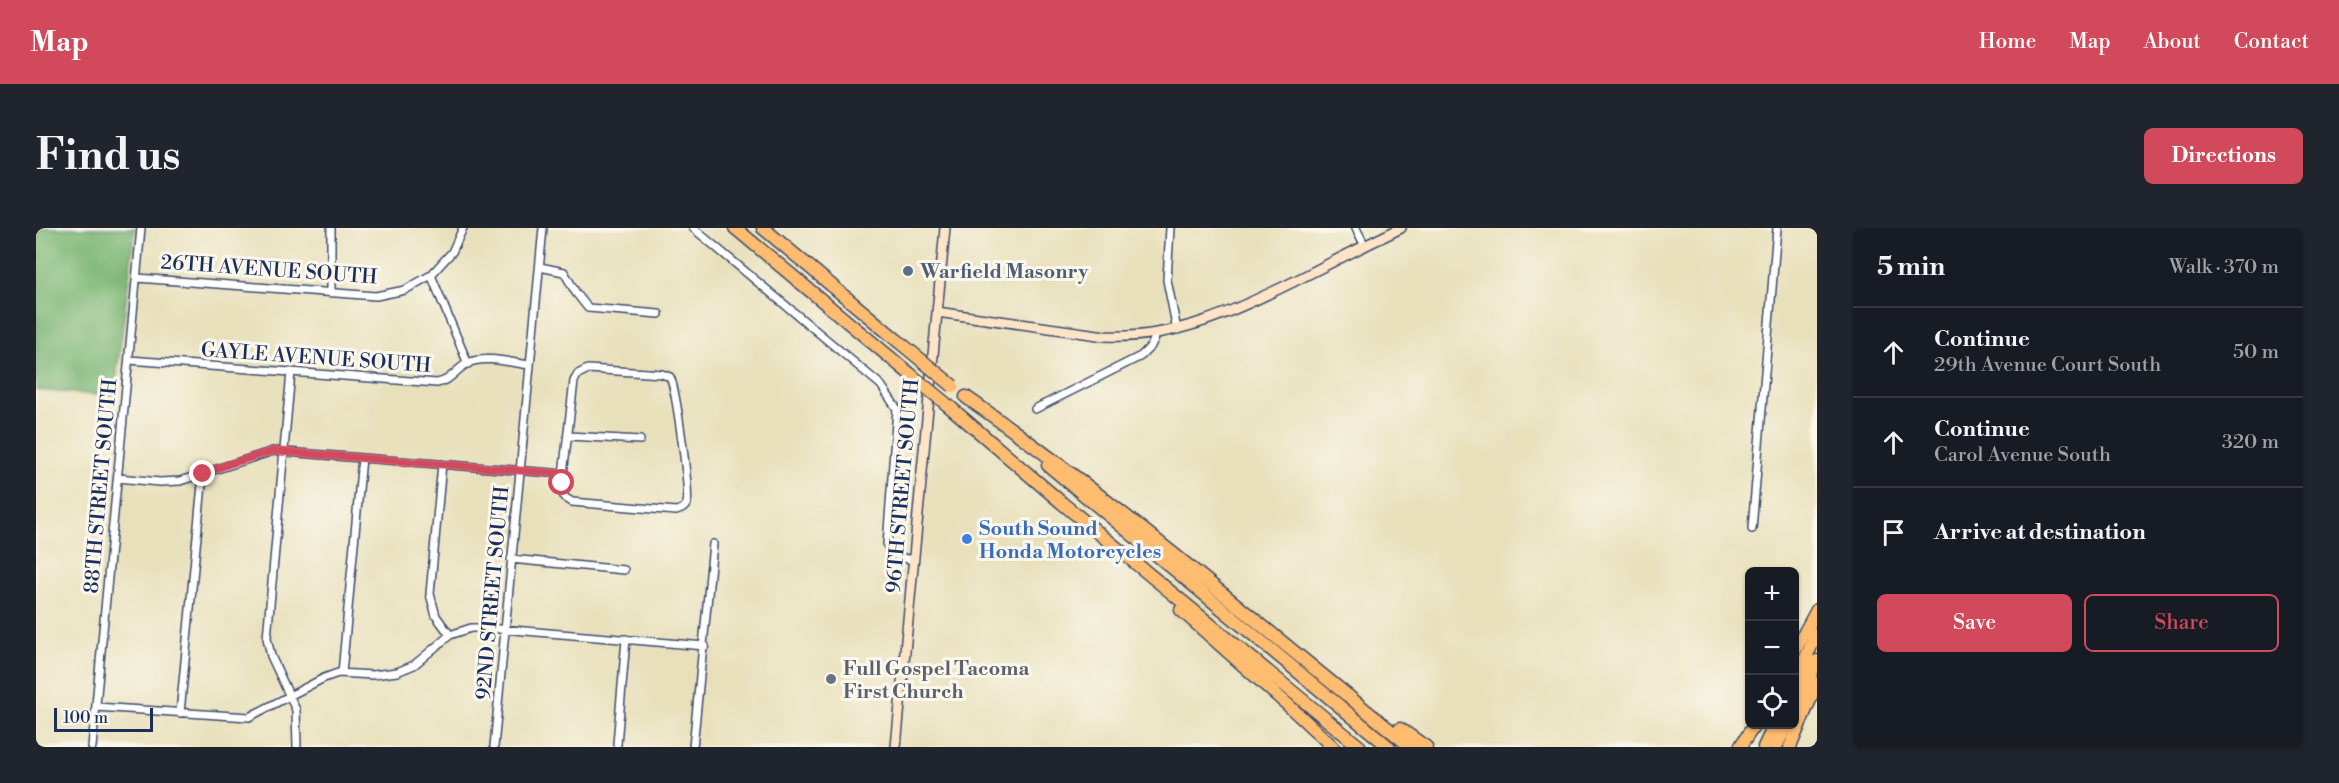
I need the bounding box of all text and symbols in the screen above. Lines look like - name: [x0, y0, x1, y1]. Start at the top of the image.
- text: Map: [30, 25, 89, 60]
- text: Home: [1979, 29, 2036, 55]
- text: Map: [2069, 29, 2111, 55]
- text: About: [2144, 29, 2201, 55]
- text: Contact: [2234, 29, 2309, 55]
- button: Directions: [2144, 128, 2303, 184]
- text: Find us: [36, 130, 180, 183]
- street label: 26TH AVENUE SOUTH: [160, 250, 378, 291]
- text: 5 min: [1877, 251, 1945, 283]
- text: Walk · 370 m: [2169, 255, 2279, 280]
- place label: Warfield Masonry: [919, 260, 1089, 285]
- marker: Warfield Masonry: [901, 264, 915, 278]
- text: Continue: [1934, 326, 2030, 353]
- icon: ahead: [1877, 336, 1910, 369]
- street label: GAYLE AVENUE SOUTH: [200, 338, 432, 379]
- text: 50 m: [2233, 340, 2279, 365]
- text: 29th Avenue Court South: [1934, 353, 2161, 378]
- street label: 88TH STREET SOUTH: [80, 378, 123, 595]
- street label: 96TH STREET SOUTH: [882, 378, 925, 594]
- text: Continue: [1934, 416, 2030, 443]
- icon: ahead: [1877, 426, 1910, 459]
- text: 320 m: [2222, 430, 2279, 455]
- text: Carol Avenue South: [1934, 443, 2111, 468]
- route end: [189, 460, 215, 486]
- route start: [548, 469, 574, 495]
- street label: 92ND STREET SOUTH: [472, 485, 515, 701]
- icon: arrive: [1877, 516, 1910, 549]
- place label: South Sound Honda Motorcycles: [979, 517, 1161, 565]
- text: Arrive at destination: [1934, 519, 2146, 546]
- marker: South Sound Honda Motorcycles: [960, 532, 974, 546]
- map controls: [1745, 567, 1799, 729]
- button: +: [1745, 567, 1799, 621]
- button: Save: [1877, 594, 2072, 652]
- button: Share: [2084, 594, 2279, 652]
- button: −: [1745, 621, 1799, 675]
- place label: Full Gospel Tacoma First Church: [843, 657, 1029, 705]
- marker: Full Gospel Tacoma First Church: [824, 672, 838, 686]
- button: locate: [1745, 675, 1799, 729]
- scale bar: [54, 705, 153, 732]
- text: 100 m: [63, 708, 108, 728]

